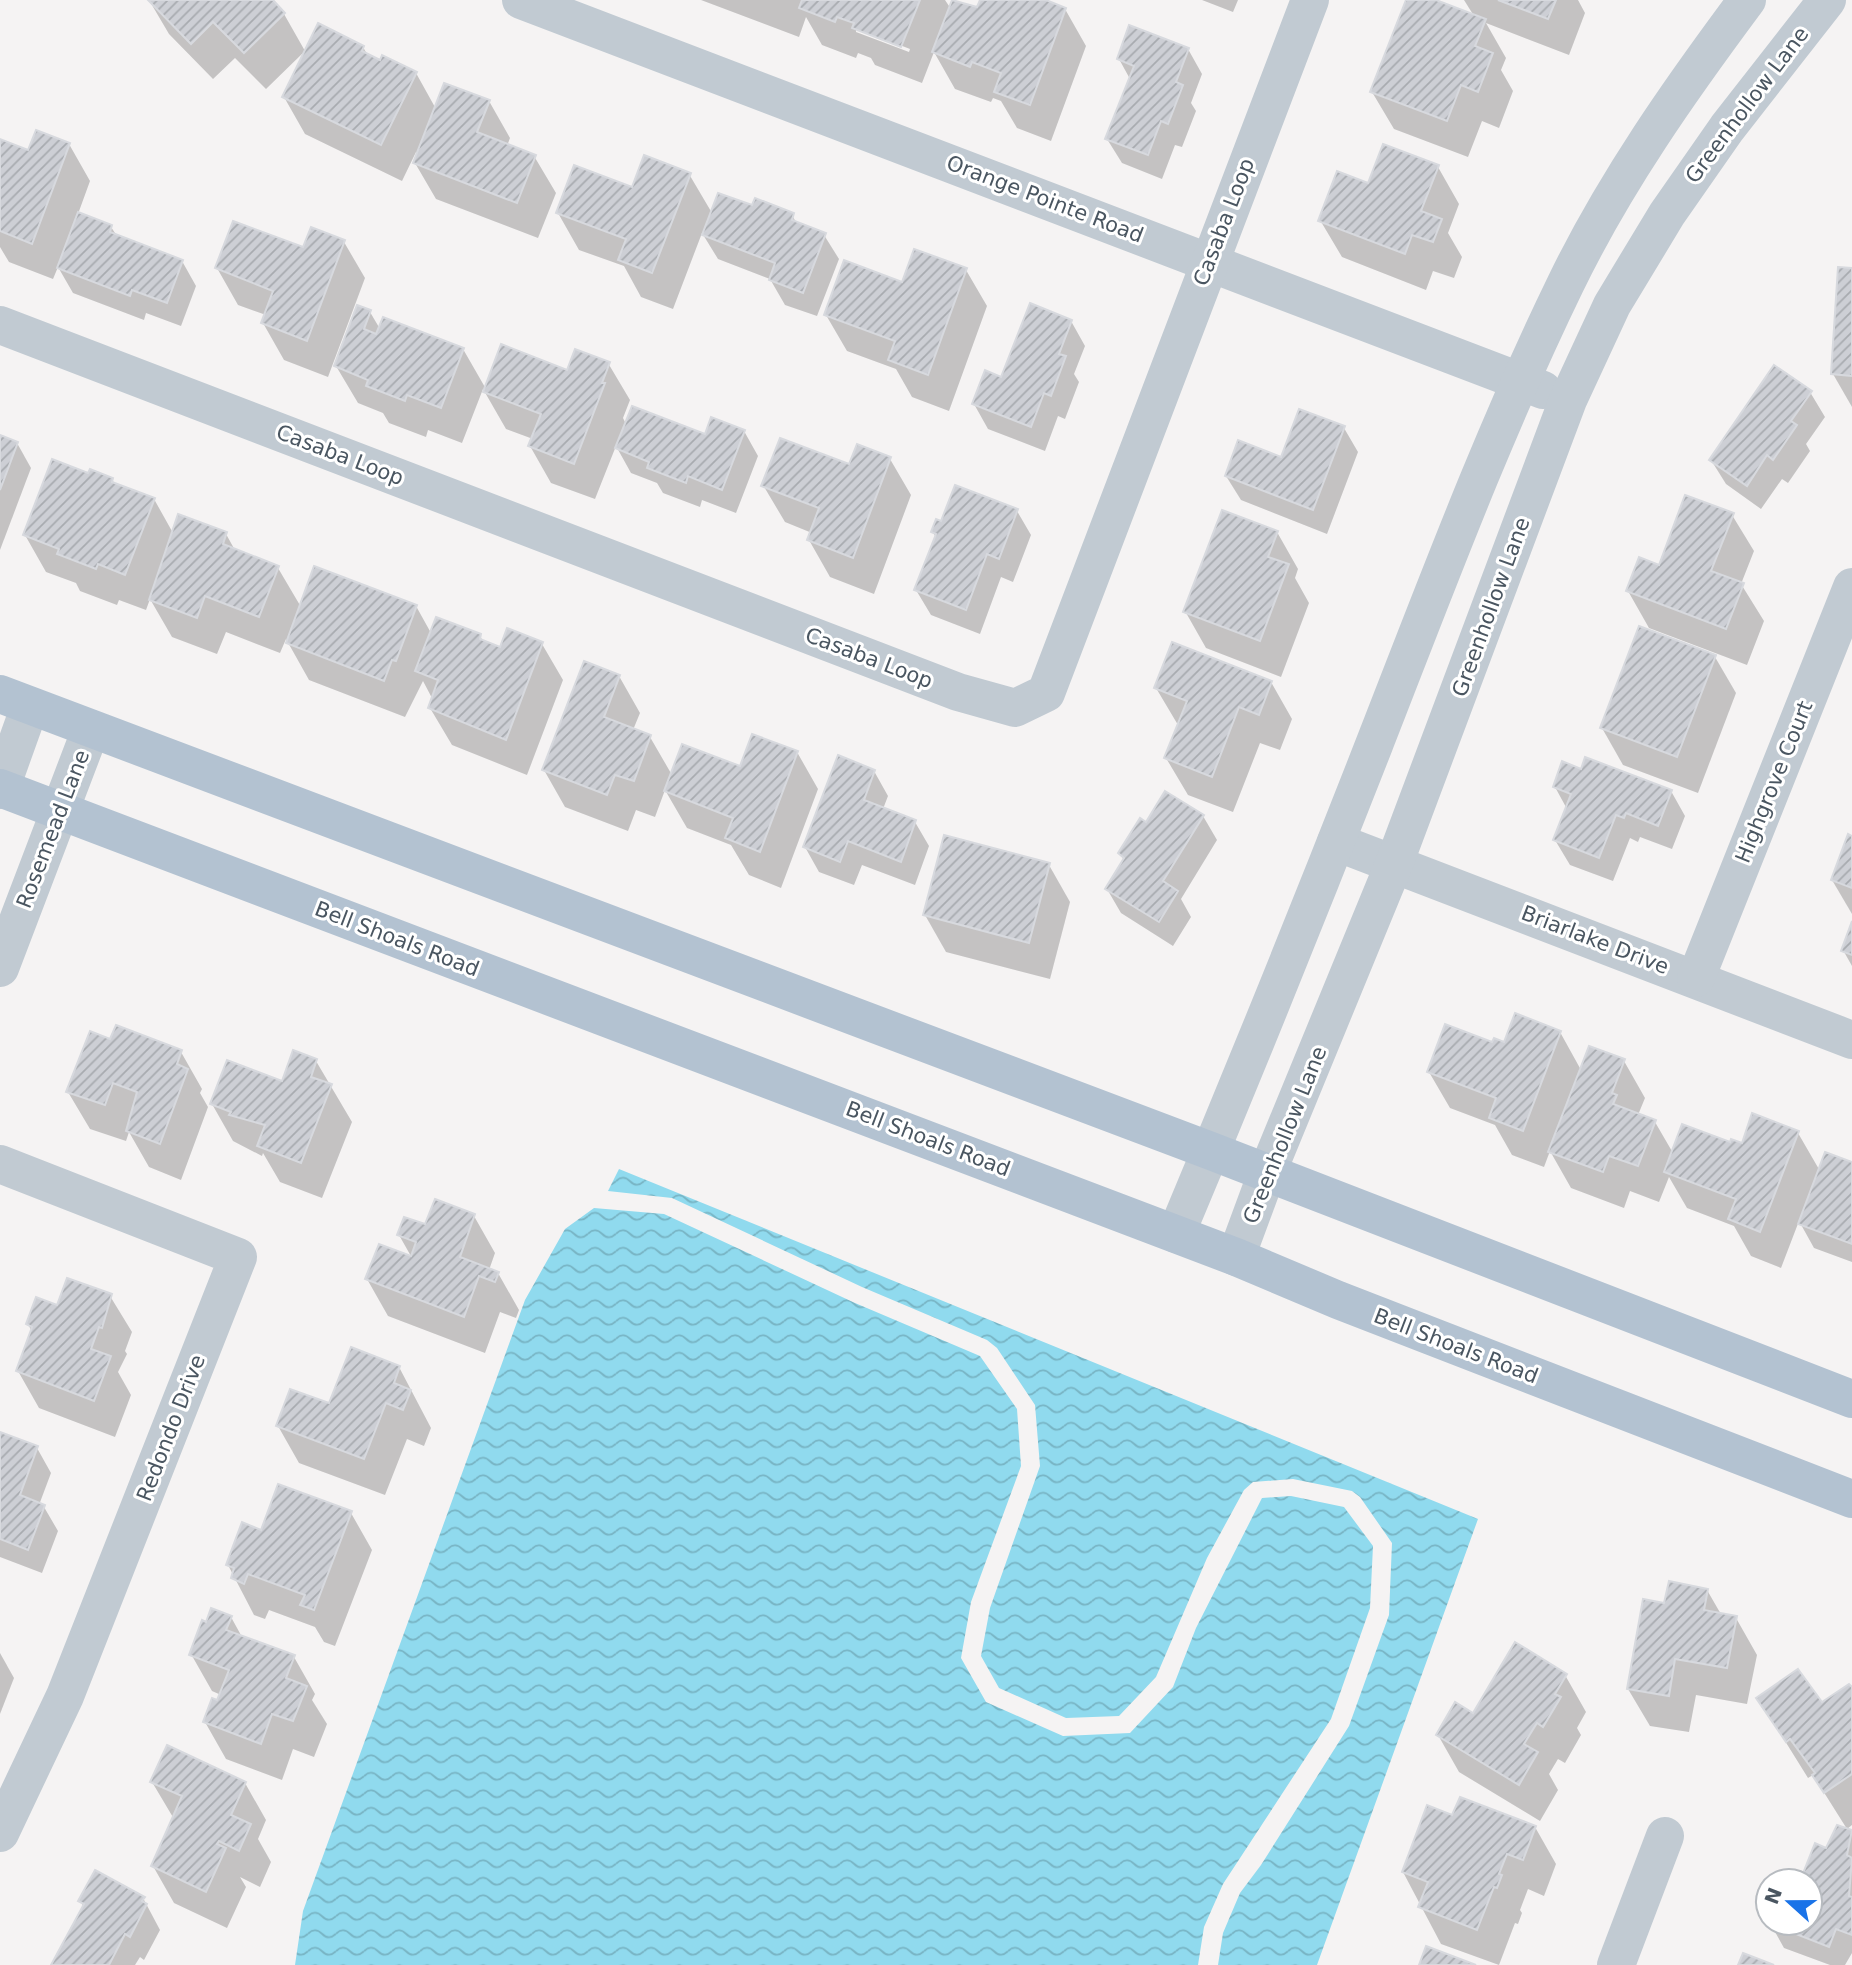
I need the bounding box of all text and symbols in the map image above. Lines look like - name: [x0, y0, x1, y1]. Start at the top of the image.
- street label: Greenhollow Lane: [1681, 22, 1813, 188]
- street label: Orange Pointe Road: [943, 150, 1147, 248]
- street label: Casaba Loop: [1189, 155, 1259, 289]
- street label: Casaba Loop: [273, 420, 407, 490]
- street label: Greenhollow Lane: [1447, 514, 1535, 700]
- street label: Casaba Loop: [802, 623, 936, 693]
- street label: Highgrove Court: [1731, 698, 1817, 866]
- street label: Rosemead Lane: [12, 747, 94, 911]
- street label: Bell Shoals Road: [311, 897, 483, 981]
- street label: Briarlake Drive: [1518, 901, 1672, 979]
- street label: Greenhollow Lane: [1238, 1043, 1332, 1227]
- street label: Bell Shoals Road: [842, 1097, 1014, 1181]
- street label: Bell Shoals Road: [1370, 1304, 1542, 1388]
- street label: Redondo Drive: [132, 1351, 210, 1505]
- north arrow: [1754, 1867, 1824, 1937]
- text: N: [1760, 1885, 1786, 1907]

